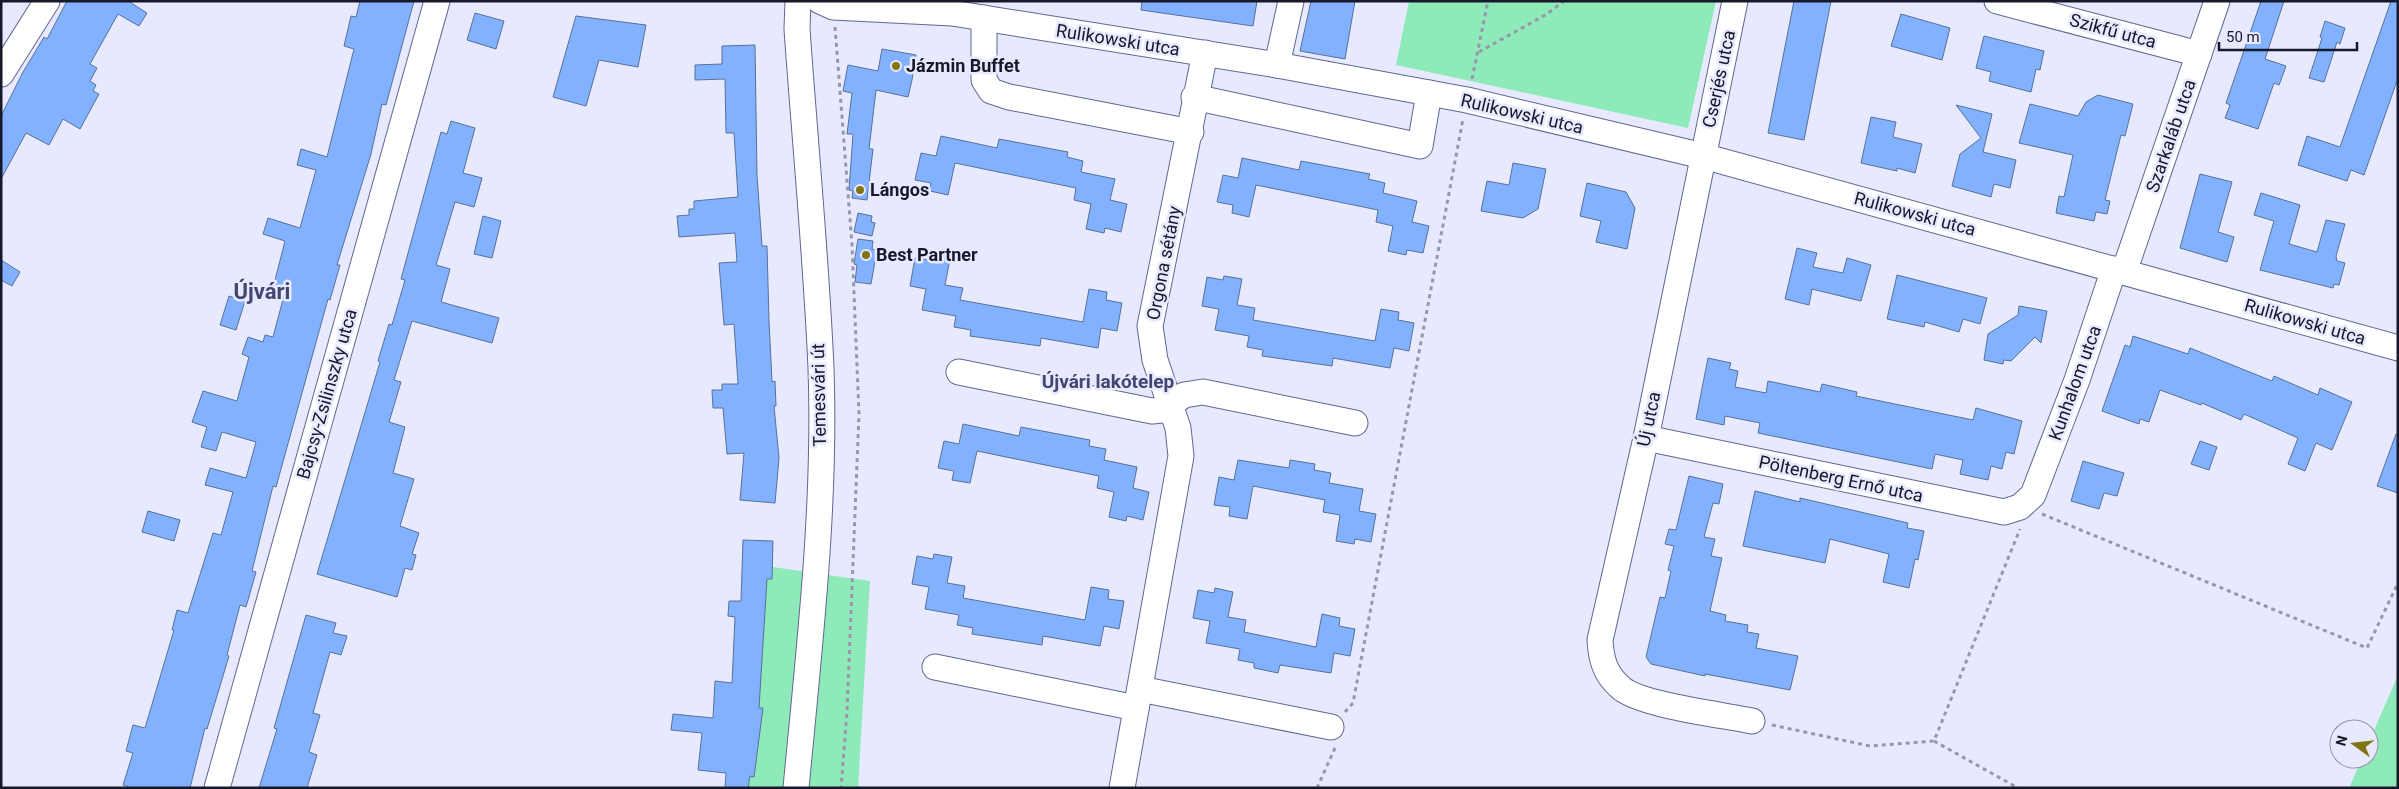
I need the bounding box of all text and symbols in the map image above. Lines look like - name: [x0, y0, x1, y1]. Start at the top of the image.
- street label: Szikfű utca: [2068, 9, 2159, 52]
- street label: Rulikowski utca: [1055, 19, 1181, 60]
- scale bar: [2219, 20, 2356, 52]
- street label: Cserjés utca: [1698, 28, 1739, 130]
- text: 50 m: [2226, 28, 2260, 46]
- place label: Jázmin Buffet: [906, 55, 1020, 76]
- marker: Jázmin Buffet: [890, 60, 902, 72]
- street label: Szarkaláb utca: [2141, 77, 2200, 195]
- street label: Rulikowski utca: [1459, 89, 1585, 138]
- place label: Lángos: [870, 179, 929, 200]
- marker: Lángos: [854, 184, 866, 196]
- street label: Rulikowski utca: [1852, 187, 1978, 240]
- street label: Orgona sétány: [1142, 204, 1185, 322]
- place label: Best Partner: [876, 244, 978, 265]
- marker: Best Partner: [860, 249, 872, 261]
- district label: Újvári: [234, 278, 290, 304]
- street label: Rulikowski utca: [2242, 294, 2368, 349]
- street label: Bajcsy-Zsilinszky utca: [292, 306, 361, 481]
- street label: Kunhalom utca: [2044, 323, 2105, 443]
- street label: Temesvári út: [807, 343, 830, 447]
- district label: Újvári lakótelep: [1042, 370, 1175, 393]
- street label: Új utca: [1632, 390, 1665, 448]
- street label: Pöltenberg Ernő utca: [1757, 451, 1925, 506]
- north arrow: [2329, 719, 2379, 769]
- text: N: [2332, 734, 2350, 747]

